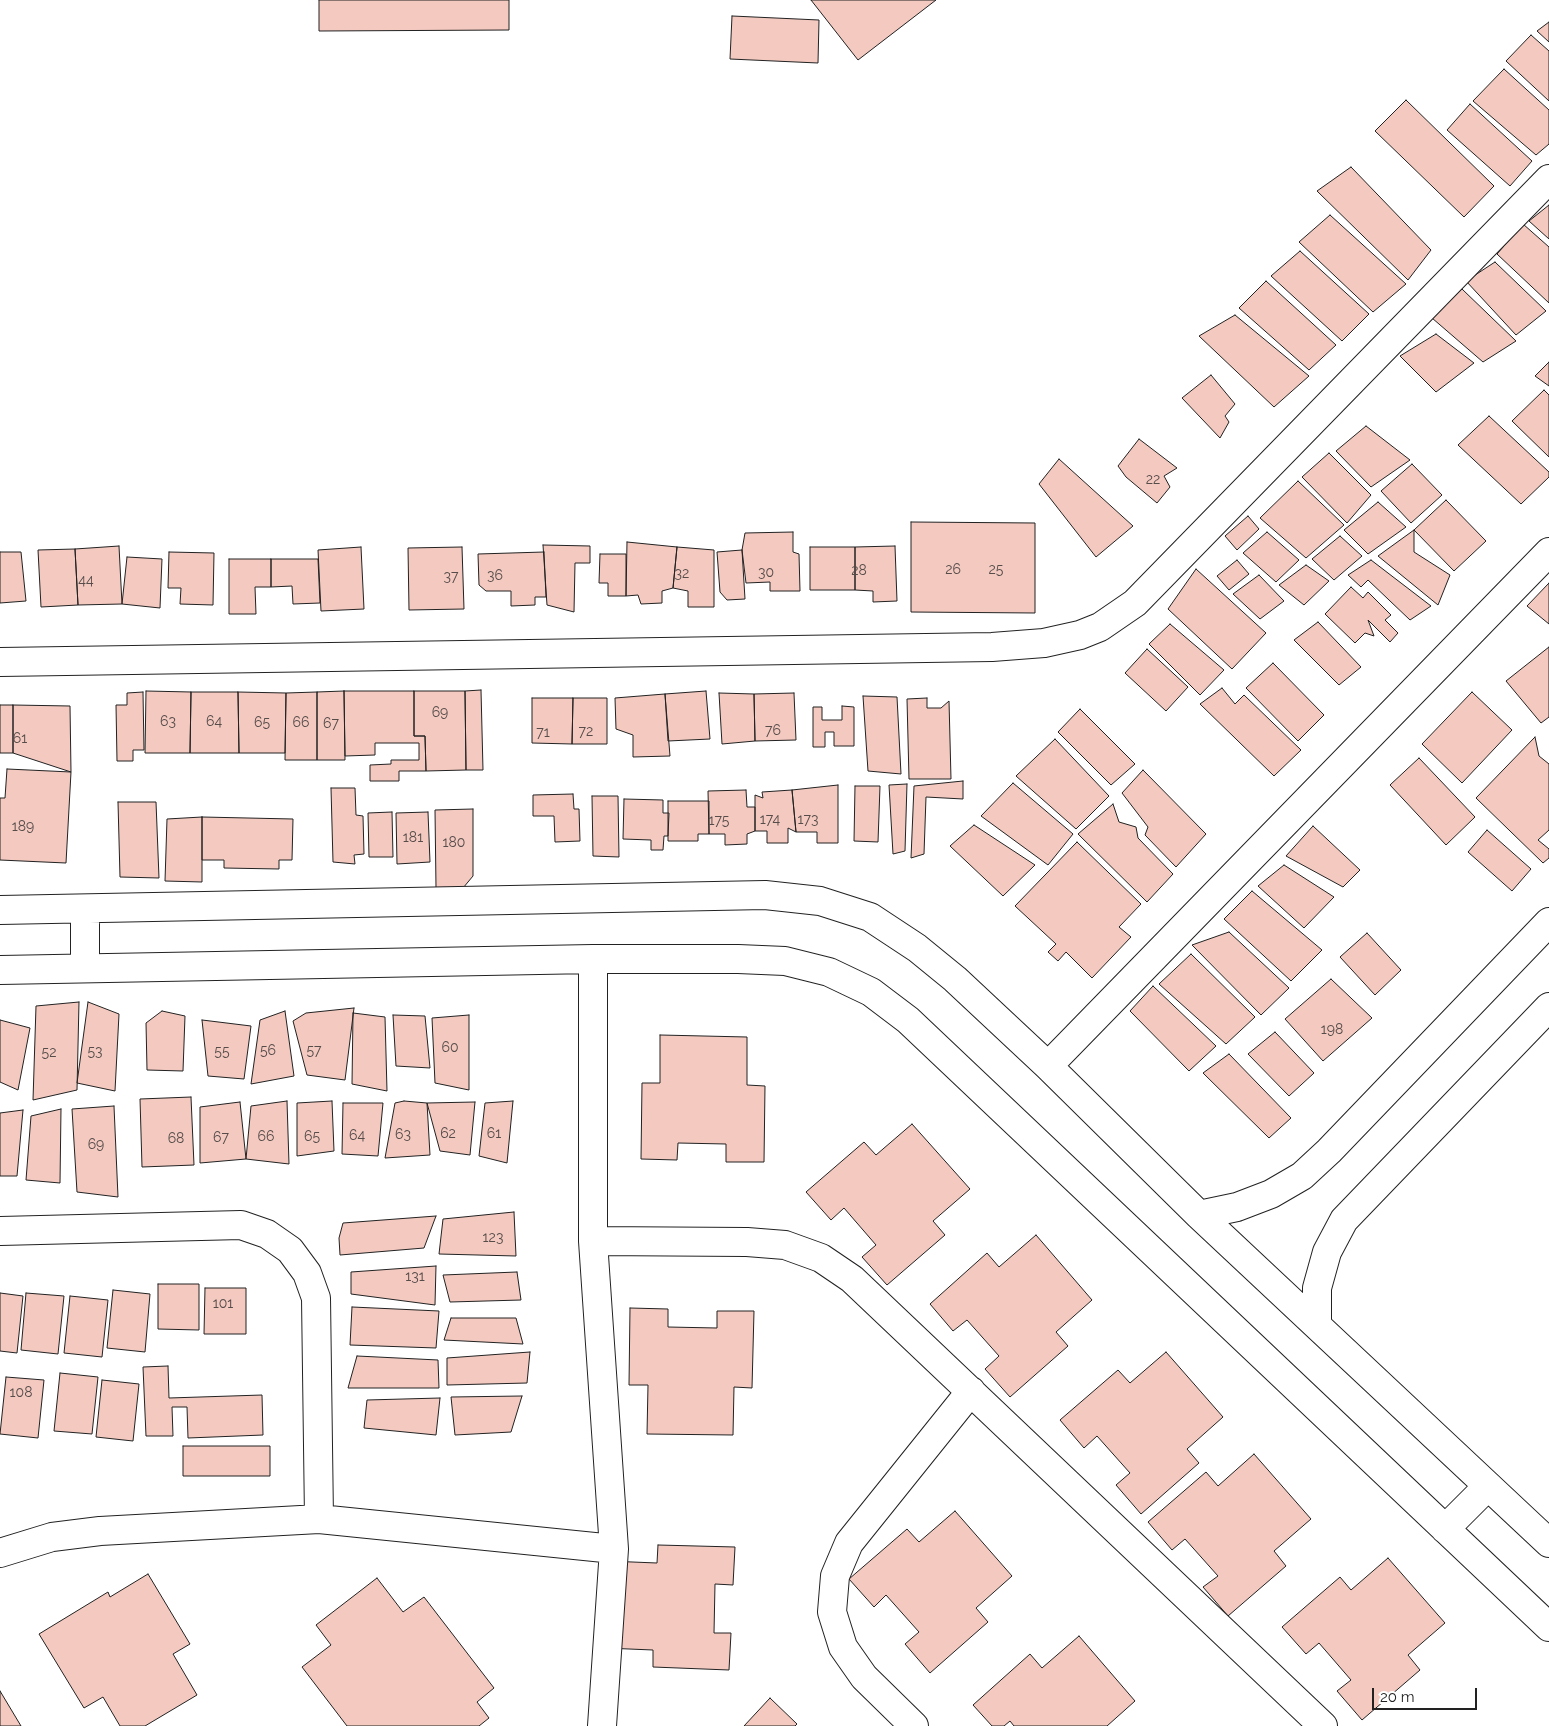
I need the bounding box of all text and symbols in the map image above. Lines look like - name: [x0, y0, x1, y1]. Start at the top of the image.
- house number: 22: [1146, 472, 1160, 488]
- house number: 26: [945, 562, 961, 578]
- house number: 25: [989, 562, 1003, 578]
- house number: 28: [851, 563, 867, 579]
- house number: 30: [758, 565, 774, 581]
- house number: 32: [675, 566, 689, 582]
- house number: 36: [487, 568, 503, 584]
- house number: 37: [444, 569, 458, 585]
- house number: 44: [78, 573, 94, 589]
- house number: 69: [432, 705, 448, 721]
- house number: 63: [160, 714, 176, 730]
- house number: 64: [206, 714, 222, 730]
- house number: 65: [254, 715, 270, 731]
- house number: 66: [293, 715, 309, 731]
- house number: 67: [323, 716, 339, 732]
- house number: 76: [765, 723, 781, 739]
- house number: 72: [579, 724, 593, 740]
- house number: 71: [536, 725, 550, 741]
- house number: 61: [13, 731, 27, 747]
- house number: 174: [760, 812, 780, 828]
- house number: 173: [798, 812, 818, 828]
- house number: 175: [709, 813, 729, 829]
- house number: 189: [12, 819, 34, 835]
- house number: 181: [403, 830, 423, 846]
- house number: 180: [443, 835, 465, 851]
- house number: 198: [1321, 1022, 1343, 1038]
- house number: 60: [441, 1040, 459, 1056]
- house number: 56: [260, 1043, 276, 1059]
- house number: 57: [306, 1043, 322, 1059]
- house number: 53: [87, 1044, 103, 1060]
- house number: 55: [214, 1044, 230, 1060]
- house number: 52: [42, 1045, 56, 1061]
- house number: 62: [440, 1126, 456, 1142]
- house number: 61: [487, 1126, 501, 1142]
- house number: 63: [395, 1127, 411, 1143]
- house number: 64: [349, 1128, 365, 1144]
- house number: 66: [258, 1129, 274, 1145]
- house number: 65: [304, 1129, 320, 1145]
- house number: 67: [213, 1130, 229, 1146]
- house number: 68: [168, 1131, 184, 1147]
- house number: 69: [88, 1137, 104, 1153]
- house number: 123: [483, 1230, 503, 1246]
- house number: 131: [405, 1269, 425, 1285]
- house number: 101: [213, 1296, 233, 1312]
- house number: 108: [10, 1385, 32, 1401]
- scale bar: [1374, 1678, 1479, 1710]
- text: 20 m: [1380, 1688, 1415, 1706]

